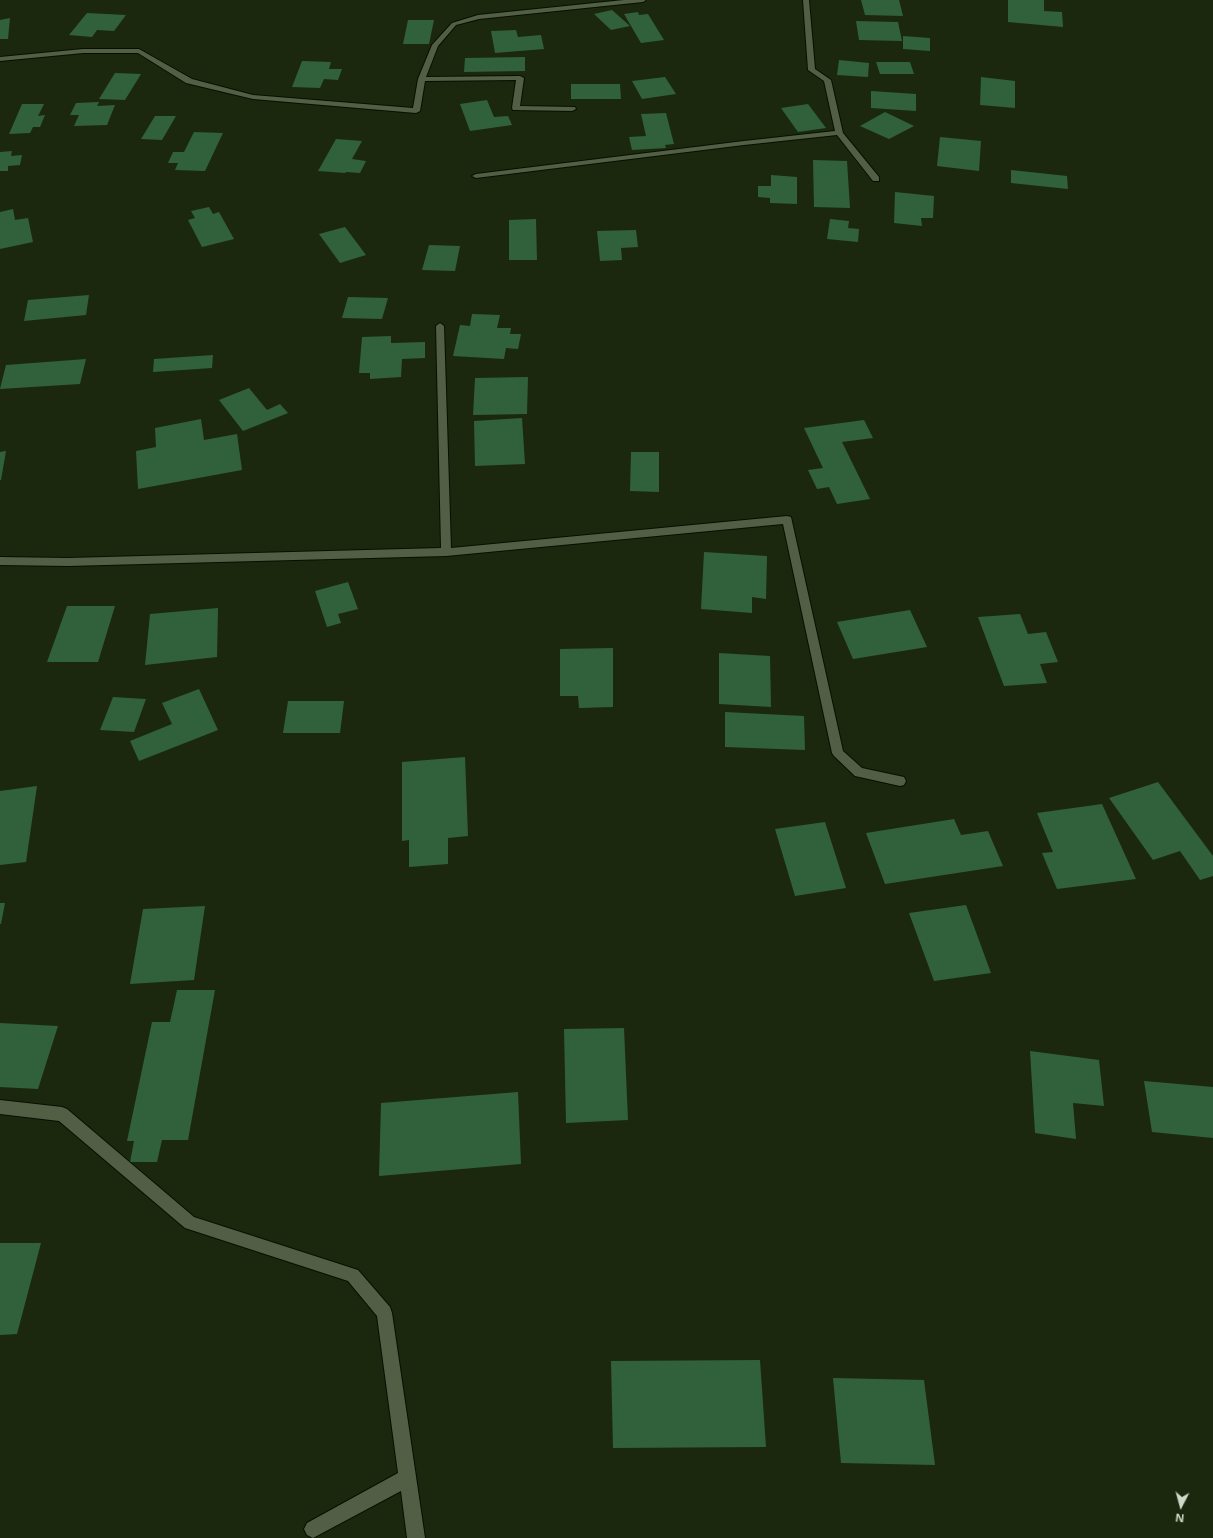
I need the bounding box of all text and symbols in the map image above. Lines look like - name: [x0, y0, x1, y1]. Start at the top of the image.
- north arrow: [1161, 1486, 1201, 1526]
- text: N: [1174, 1511, 1185, 1526]

